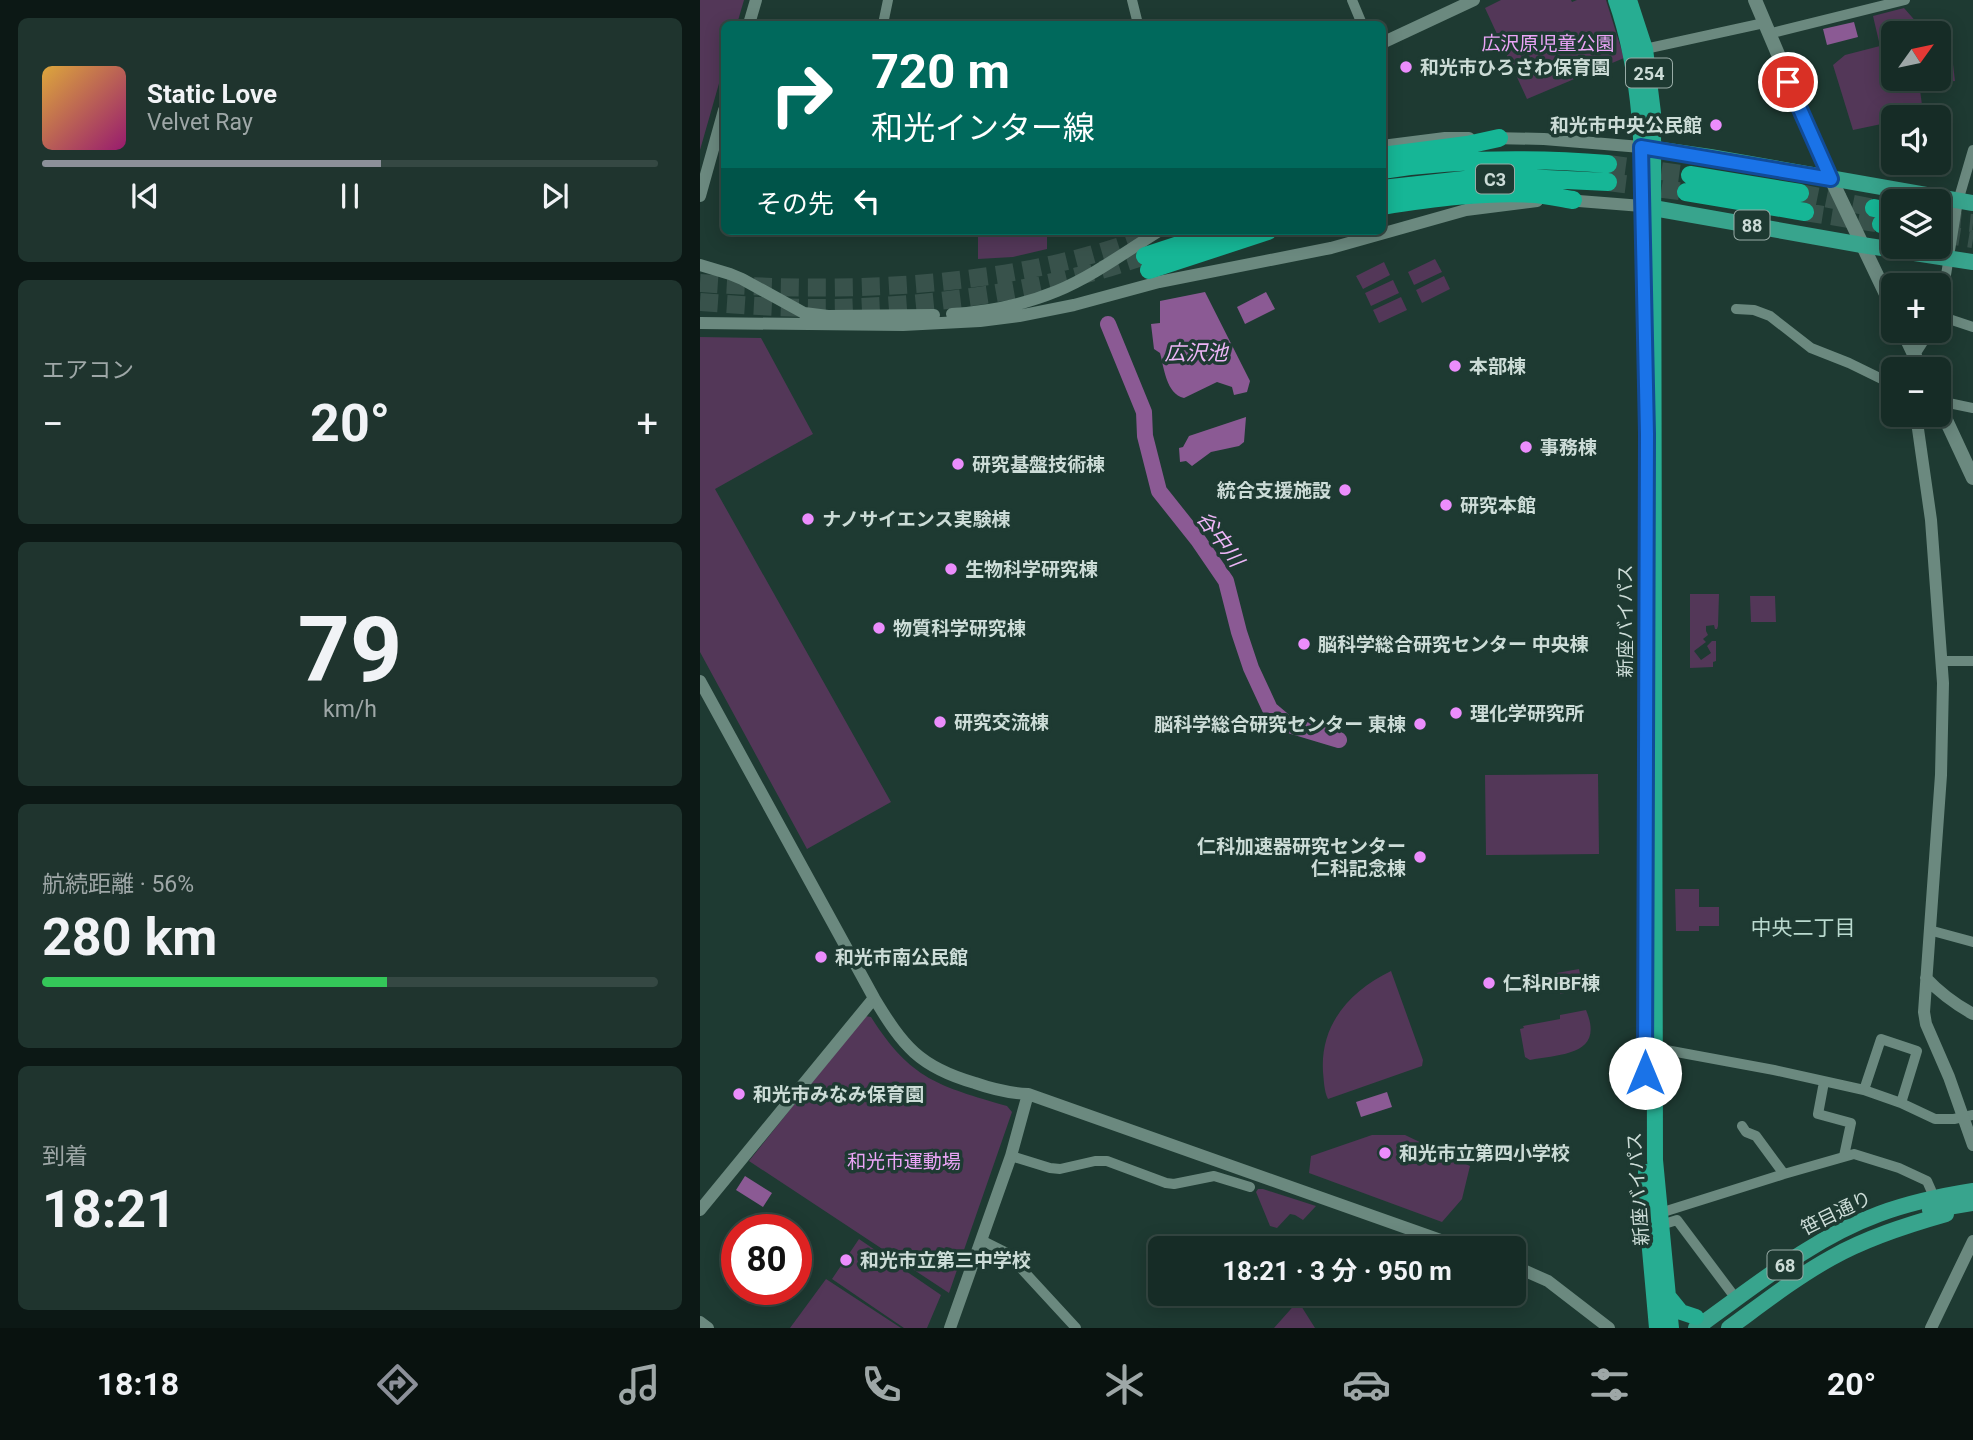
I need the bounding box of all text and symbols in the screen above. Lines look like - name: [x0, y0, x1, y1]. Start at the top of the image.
- north arrow: [1881, 21, 1951, 91]
- map controls: [1881, 21, 1951, 427]
- park label: 広沢原児童公園: [1481, 32, 1615, 55]
- text: 720 m: [871, 43, 1010, 100]
- icon: right: [756, 49, 847, 140]
- pin: [1758, 52, 1818, 112]
- place label: 和光市ひろさわ保育園: [1420, 56, 1610, 79]
- road number: 254: [1626, 58, 1672, 88]
- marker: 和光市ひろさわ保育園: [1398, 59, 1414, 75]
- icon: arrive: [1769, 63, 1807, 101]
- text: Static Love: [147, 79, 277, 109]
- button: sound: [1881, 105, 1951, 175]
- text: Velvet Ray: [147, 109, 253, 136]
- text: 和光インター線: [871, 109, 1095, 147]
- place label: 和光市中央公民館: [1550, 114, 1702, 137]
- marker: 和光市中央公民館: [1708, 117, 1724, 133]
- road number: C3: [1476, 164, 1514, 194]
- icon: previous: [126, 177, 164, 215]
- icon: pause: [331, 177, 369, 215]
- icon: next: [536, 177, 574, 215]
- icon: left: [848, 182, 886, 220]
- text: その先: [756, 189, 834, 219]
- button: layers: [1881, 189, 1951, 259]
- road number: 88: [1734, 210, 1770, 240]
- button: +: [1881, 273, 1951, 343]
- water label: 広沢池: [1165, 341, 1229, 365]
- place label: 本部棟: [1469, 355, 1526, 378]
- text: エアコン: [42, 357, 134, 384]
- button: −: [1881, 357, 1951, 427]
- marker: 本部棟: [1447, 358, 1463, 374]
- text: 20°: [310, 393, 390, 454]
- text: −: [42, 402, 64, 446]
- text: +: [636, 402, 658, 446]
- place label: 事務棟: [1540, 436, 1597, 459]
- marker: 事務棟: [1518, 439, 1534, 455]
- place label: 研究基盤技術棟: [972, 453, 1105, 476]
- marker: 研究基盤技術棟: [950, 456, 966, 472]
- place label: 統合支援施設: [1217, 479, 1331, 502]
- marker: 統合支援施設: [1337, 482, 1353, 498]
- place label: 研究本館: [1460, 494, 1536, 517]
- marker: 研究本館: [1438, 497, 1454, 513]
- water label: 谷中川: [1192, 506, 1249, 573]
- place label: ナノサイエンス実験棟: [822, 508, 1010, 531]
- marker: ナノサイエンス実験棟: [800, 511, 816, 527]
- place label: 生物科学研究棟: [965, 558, 1098, 581]
- marker: 生物科学研究棟: [943, 561, 959, 577]
- street label: 新座バイパス: [1614, 564, 1637, 678]
- text: 79: [298, 597, 402, 703]
- place label: 物質科学研究棟: [893, 617, 1026, 640]
- marker: 物質科学研究棟: [871, 620, 887, 636]
- place label: 脳科学総合研究センター 中央棟: [1318, 633, 1589, 656]
- marker: 脳科学総合研究センター 中央棟: [1296, 636, 1312, 652]
- text: km/h: [323, 696, 377, 723]
- place label: 理化学研究所: [1470, 702, 1584, 725]
- marker: 理化学研究所: [1448, 705, 1464, 721]
- place label: 研究交流棟: [954, 711, 1049, 734]
- place label: 脳科学総合研究センター 東棟: [1154, 713, 1406, 736]
- marker: 研究交流棟: [932, 714, 948, 730]
- marker: 脳科学総合研究センター 東棟: [1412, 716, 1428, 732]
- place label: 仁科加速器研究センター 仁科記念棟: [1197, 835, 1406, 880]
- marker: 仁科加速器研究センター 仁科記念棟: [1412, 849, 1428, 865]
- text: 航続距離 · 56%: [42, 871, 194, 898]
- text: 280 km: [42, 907, 217, 968]
- district label: 中央二丁目: [1751, 916, 1856, 940]
- place label: 和光市南公民館: [835, 946, 968, 969]
- marker: 和光市南公民館: [813, 949, 829, 965]
- place label: 仁科RIBF棟: [1503, 972, 1600, 995]
- marker: 仁科RIBF棟: [1481, 975, 1497, 991]
- position arrow: [1608, 1036, 1682, 1110]
- place label: 和光市みなみ保育園: [753, 1083, 924, 1106]
- marker: 和光市みなみ保育園: [731, 1086, 747, 1102]
- street label: 新座バイパス: [1623, 1132, 1653, 1246]
- place label: 和光市立第四小学校: [1399, 1142, 1570, 1165]
- text: 到着: [42, 1143, 88, 1170]
- marker: 和光市立第四小学校: [1377, 1145, 1393, 1161]
- park label: 和光市運動場: [847, 1150, 961, 1173]
- text: 18:21: [42, 1179, 176, 1240]
- street label: 笹目通り: [1797, 1186, 1875, 1240]
- speed limit sign: 80: [721, 1214, 812, 1305]
- place label: 和光市立第三中学校: [860, 1249, 1031, 1272]
- road number: 68: [1768, 1250, 1802, 1280]
- marker: 和光市立第三中学校: [838, 1252, 854, 1268]
- text: 18:21 · 3 分 · 950 m: [1222, 1256, 1452, 1286]
- icon: directions: [373, 1360, 422, 1409]
- icon: music: [615, 1360, 664, 1409]
- icon: phone: [857, 1360, 906, 1409]
- icon: climate: [1100, 1360, 1149, 1409]
- icon: car: [1342, 1360, 1391, 1409]
- icon: filters: [1585, 1360, 1634, 1409]
- text: 18:18: [97, 1365, 179, 1403]
- text: 20°: [1827, 1365, 1876, 1403]

